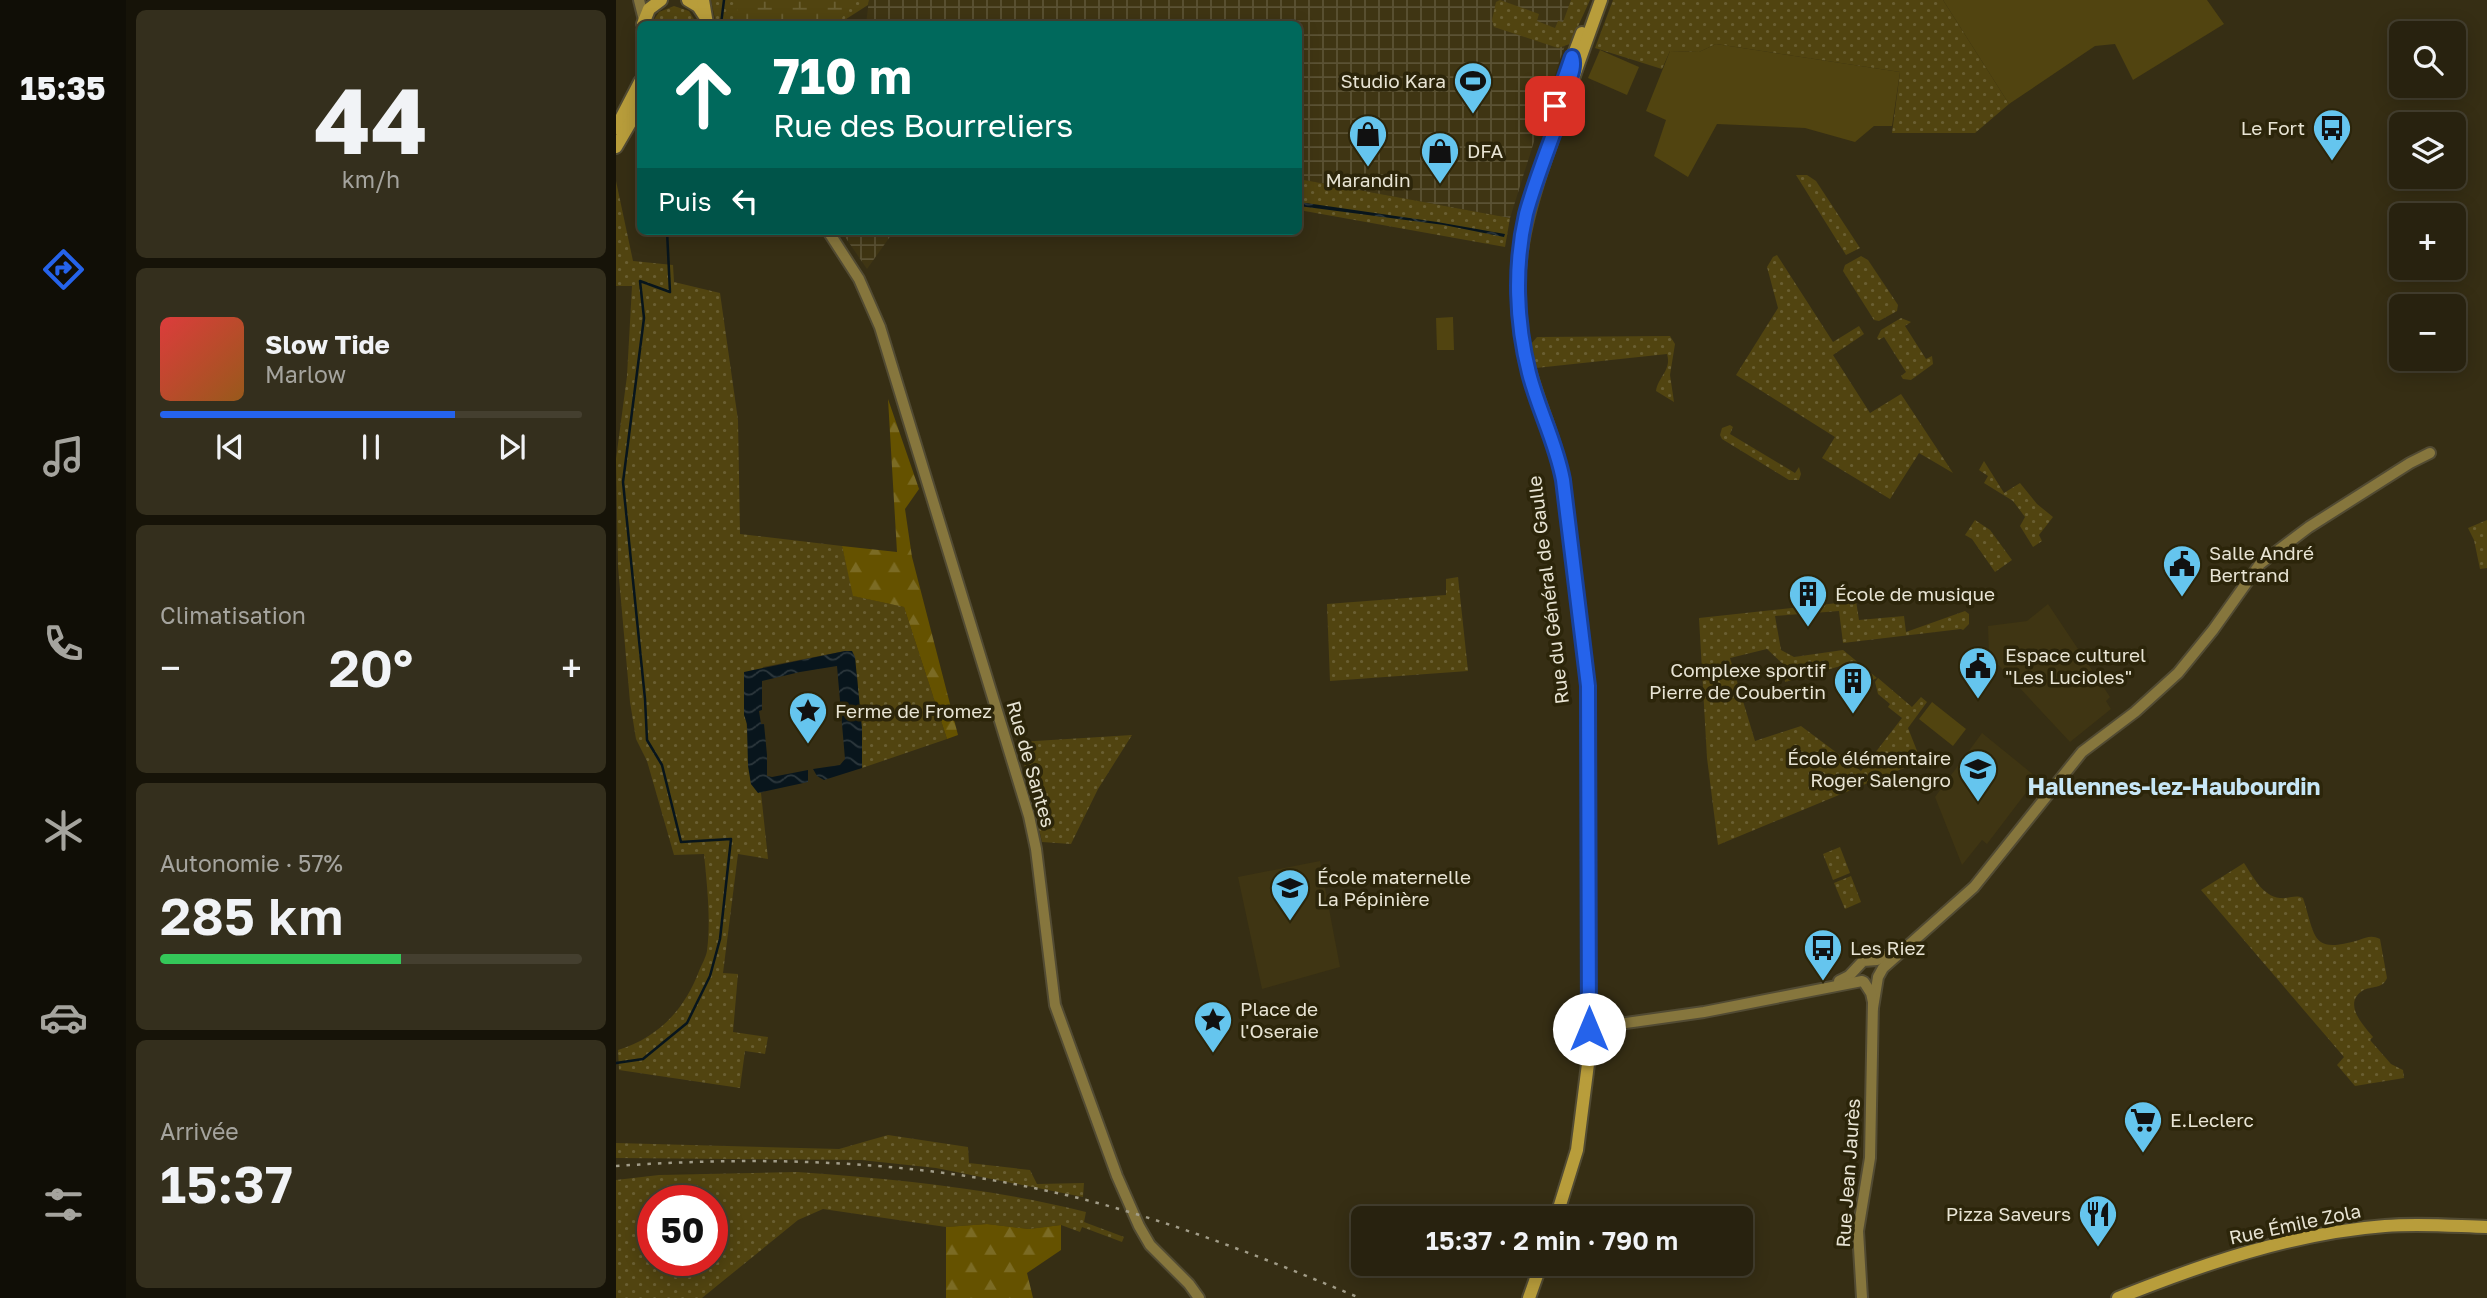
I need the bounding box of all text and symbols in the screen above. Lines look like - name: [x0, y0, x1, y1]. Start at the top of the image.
- map controls: [2389, 21, 2466, 371]
- button: search: [2389, 21, 2466, 98]
- text: 710 m: [773, 46, 912, 105]
- icon: ahead: [658, 49, 749, 140]
- sports icon: Studio Kara: [1452, 60, 1494, 115]
- text: 44: [314, 65, 428, 174]
- text: 15:35: [20, 69, 106, 107]
- place label: Studio Kara: [1341, 69, 1446, 92]
- pin: [1525, 76, 1585, 136]
- icon: arrive: [1536, 87, 1574, 125]
- text: Rue des Bourreliers: [773, 106, 1073, 144]
- bus stop icon: Le Fort: [2311, 107, 2353, 162]
- button: layers: [2389, 112, 2466, 189]
- shop icon: Marandin: [1347, 113, 1389, 168]
- place label: Le Fort: [2241, 116, 2305, 139]
- shop icon: DFA: [1419, 130, 1461, 185]
- place label: DFA: [1467, 139, 1503, 162]
- text: km/h: [342, 165, 400, 193]
- place label: Marandin: [1325, 168, 1411, 191]
- icon: left: [726, 182, 764, 220]
- text: Puis: [658, 186, 712, 217]
- button: +: [2389, 203, 2466, 280]
- icon: directions: [39, 245, 88, 294]
- button: −: [2389, 294, 2466, 371]
- text: Slow Tide: [265, 329, 390, 360]
- text: Marlow: [265, 360, 346, 388]
- icon: previous: [211, 428, 249, 466]
- icon: pause: [352, 428, 390, 466]
- icon: next: [493, 428, 531, 466]
- icon: music: [39, 432, 88, 481]
- street label: Rue du Général de Gaulle: [1522, 475, 1573, 705]
- place label: Salle André Bertrand: [2209, 541, 2314, 586]
- public building icon: Salle André Bertrand: [2161, 543, 2203, 598]
- building icon: École de musique: [1787, 573, 1829, 628]
- place label: École de musique: [1835, 582, 1995, 605]
- text: Climatisation: [160, 601, 306, 629]
- icon: phone: [39, 619, 88, 668]
- text: 20°: [329, 636, 413, 698]
- place label: Espace culturel "Les Lucioles": [2005, 643, 2146, 688]
- text: −: [160, 645, 181, 690]
- text: +: [561, 645, 582, 690]
- public building icon: Espace culturel "Les Lucioles": [1957, 645, 1999, 700]
- place label: Complexe sportif Pierre de Coubertin: [1649, 658, 1826, 703]
- building icon: Complexe sportif Pierre de Coubertin: [1832, 660, 1874, 715]
- place icon: Ferme de Fromez: [787, 690, 829, 745]
- street label: Rue de Santes: [1002, 698, 1060, 830]
- place label: Ferme de Fromez: [835, 699, 992, 722]
- place label: École élémentaire Roger Salengro: [1787, 746, 1951, 791]
- school or university icon: École élémentaire Roger Salengro: [1957, 748, 1999, 803]
- district label: Hallennes-lez-Haubourdin: [2028, 772, 2320, 800]
- icon: climate: [39, 806, 88, 855]
- text: Autonomie · 57%: [160, 849, 343, 877]
- place label: École maternelle La Pépinière: [1317, 865, 1471, 910]
- school or university icon: École maternelle La Pépinière: [1269, 867, 1311, 922]
- text: 285 km: [160, 884, 343, 946]
- bus stop icon: Les Riez: [1802, 927, 1844, 982]
- place label: Les Riez: [1850, 936, 1925, 959]
- position arrow: [1552, 992, 1626, 1066]
- icon: car: [39, 993, 88, 1042]
- place label: Place de l'Oseraie: [1240, 997, 1319, 1042]
- place icon: Place de l'Oseraie: [1192, 999, 1234, 1054]
- street label: Rue Jean Jaurès: [1831, 1098, 1864, 1248]
- supermarket icon: E.Leclerc: [2122, 1099, 2164, 1154]
- place label: E.Leclerc: [2170, 1108, 2254, 1131]
- text: Arrivée: [160, 1117, 239, 1145]
- text: 15:37: [160, 1152, 293, 1214]
- icon: filters: [39, 1180, 88, 1229]
- speed limit sign: 50: [637, 1185, 728, 1276]
- restaurant icon: Pizza Saveurs: [2077, 1193, 2119, 1248]
- street label: Rue Émile Zola: [2227, 1198, 2363, 1249]
- place label: Pizza Saveurs: [1946, 1202, 2071, 1225]
- text: 15:37 · 2 min · 790 m: [1426, 1225, 1678, 1256]

